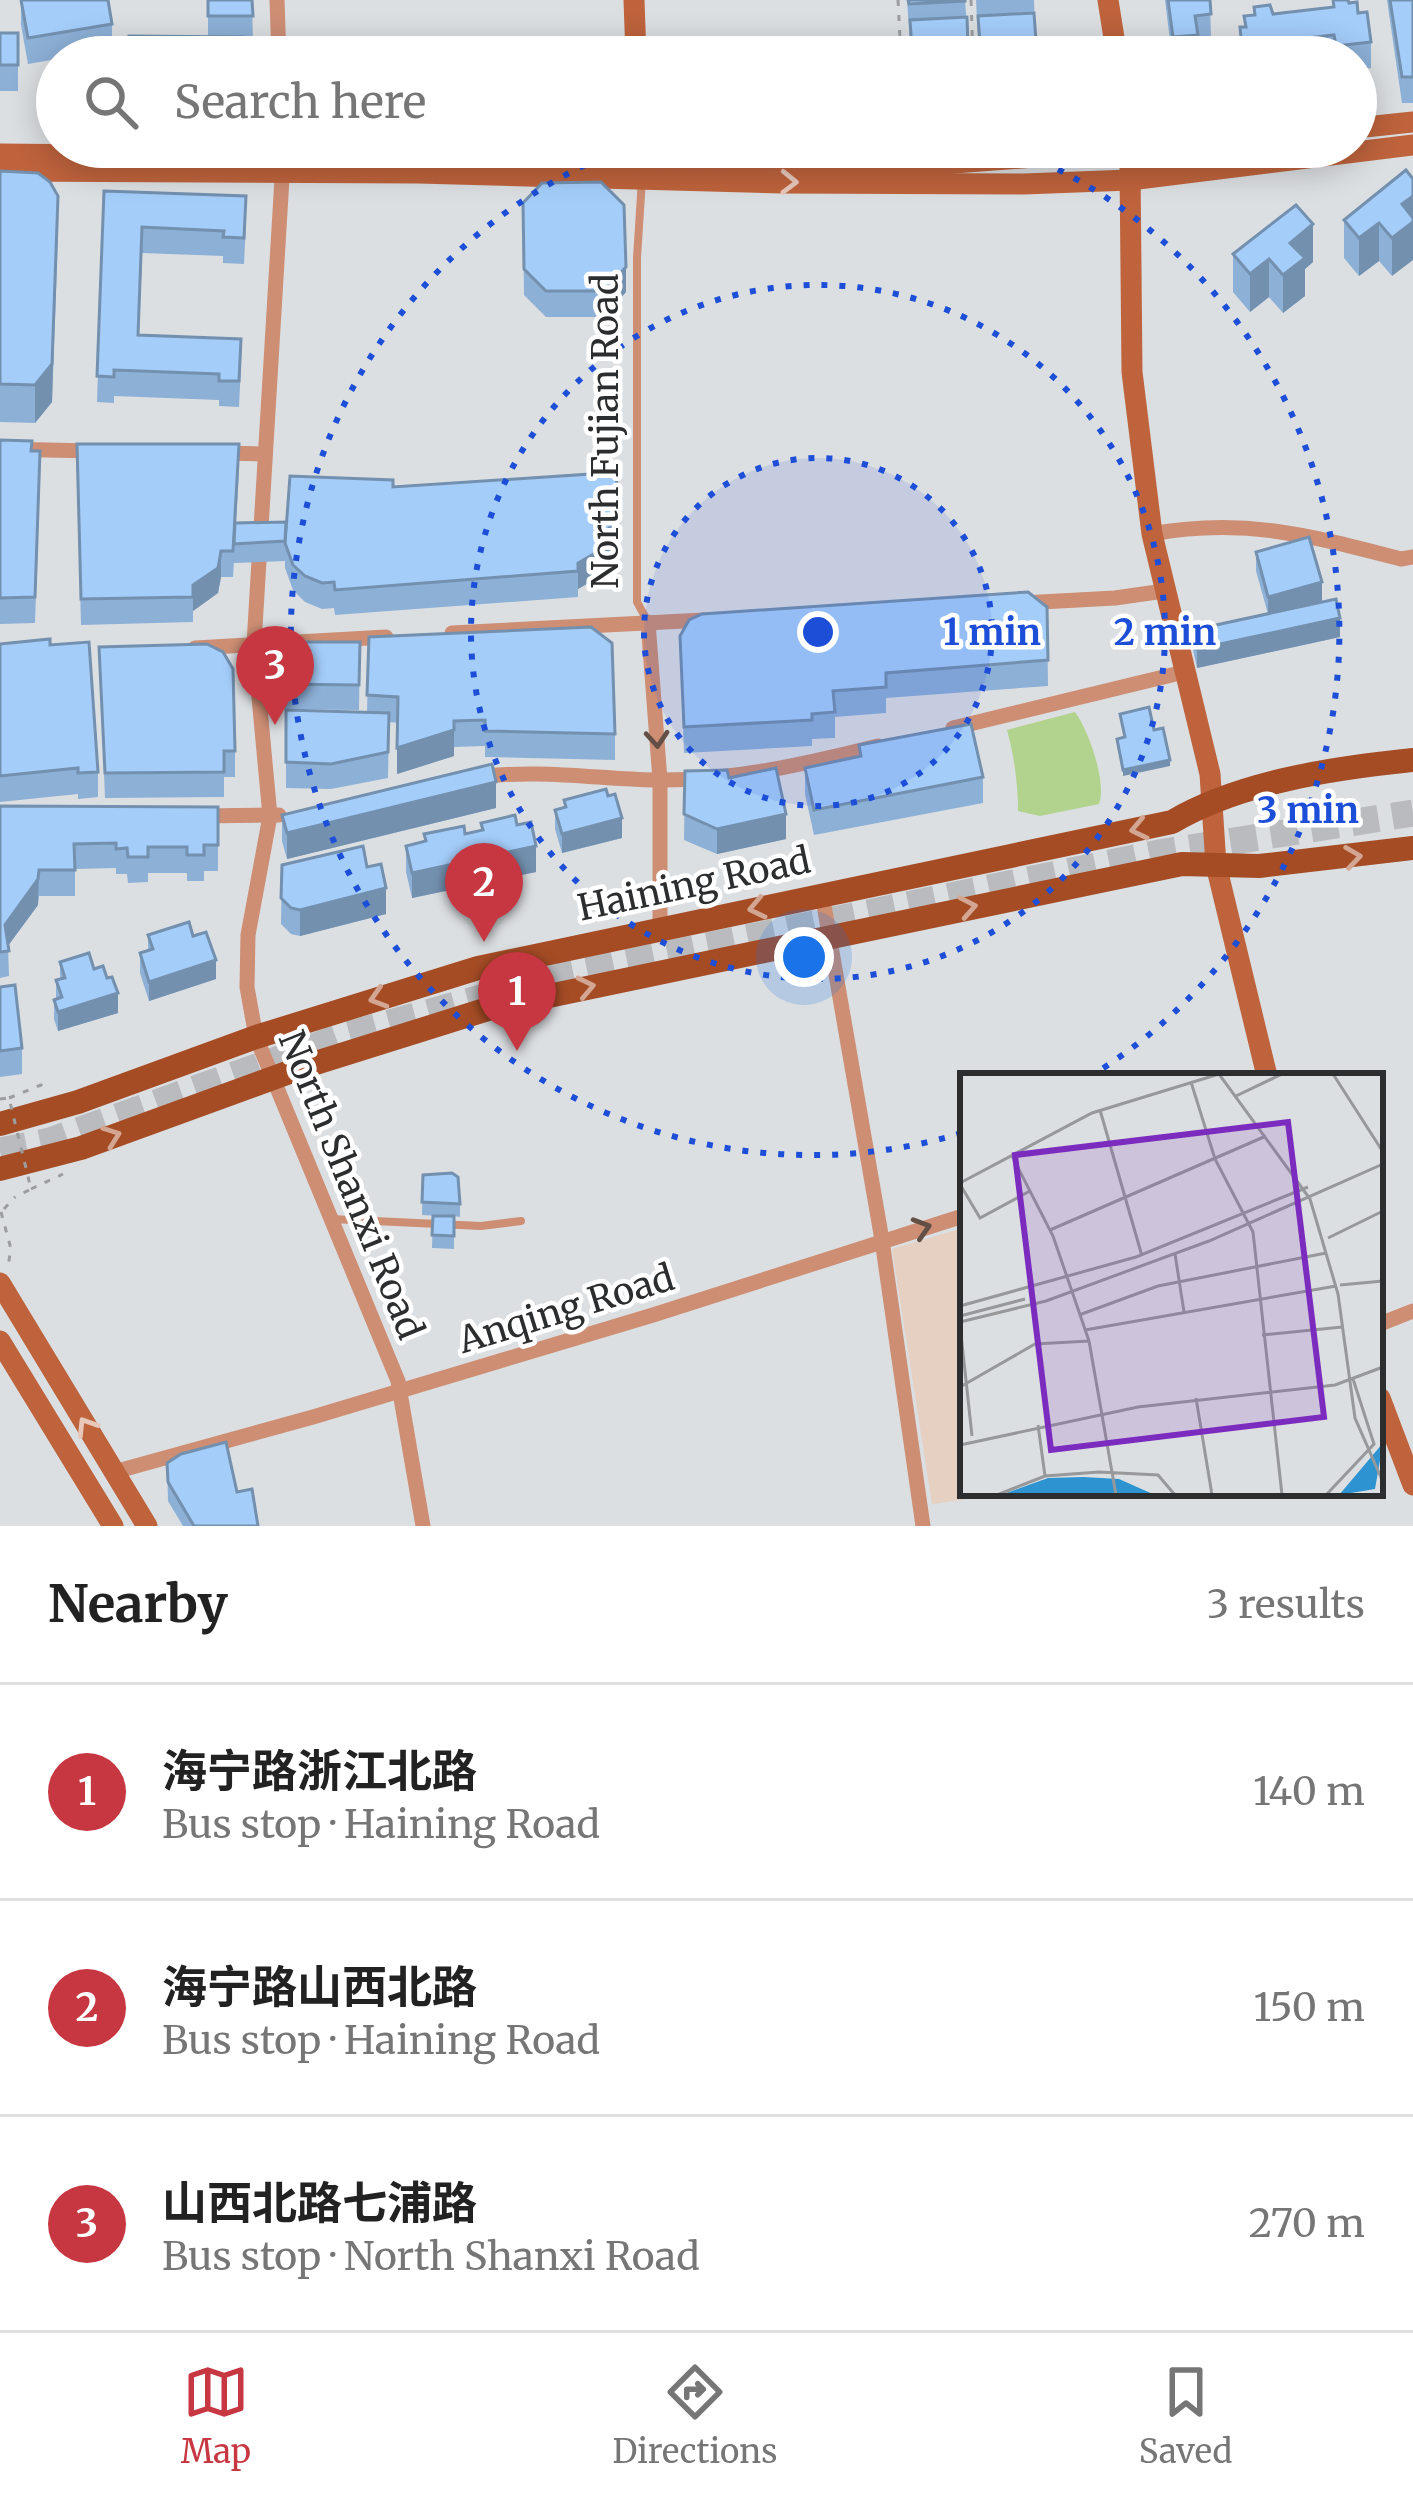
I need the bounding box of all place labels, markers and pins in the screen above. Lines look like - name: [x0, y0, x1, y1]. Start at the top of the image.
- centre of rings: [797, 611, 839, 653]
- pin: 3: [236, 626, 314, 725]
- pin: 2: [445, 843, 523, 942]
- pin: 1: [478, 952, 556, 1051]

